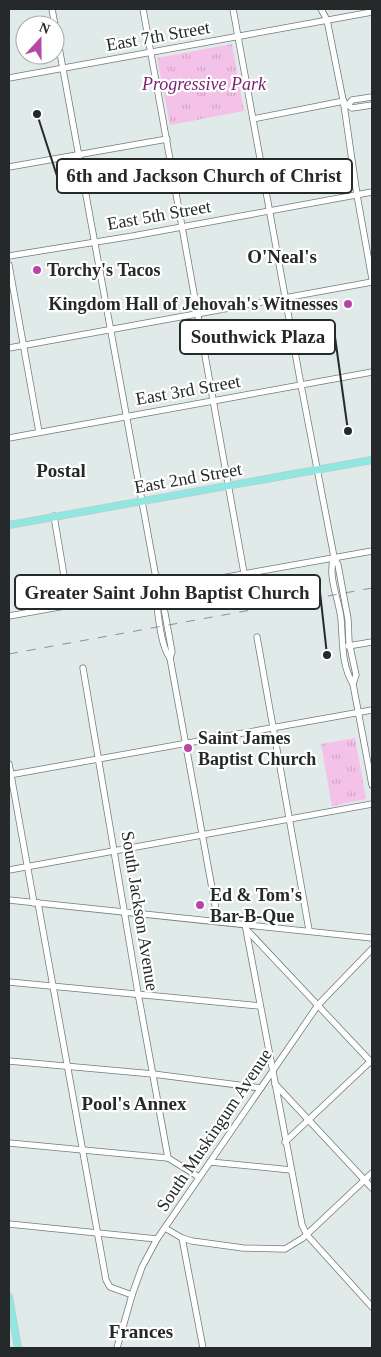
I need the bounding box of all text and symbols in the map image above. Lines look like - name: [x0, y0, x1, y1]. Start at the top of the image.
- north arrow: [15, 15, 65, 65]
- street label: East 7th Street: [105, 17, 211, 55]
- text: N: [37, 20, 52, 37]
- park label: Progressive Park: [141, 74, 267, 94]
- callout: 6th and Jackson Church of Christ: [57, 159, 352, 193]
- text: 6th and Jackson Church of Christ: [66, 165, 343, 186]
- street label: East 5th Street: [106, 196, 212, 234]
- district label: O'Neal's: [247, 246, 317, 267]
- place label: Torchy's Tacos: [47, 260, 161, 280]
- marker: Torchy's Tacos: [31, 264, 43, 276]
- place label: Kingdom Hall of Jehovah's Witnesses: [49, 294, 338, 314]
- marker: Kingdom Hall of Jehovah's Witnesses: [342, 298, 354, 310]
- callout: Southwick Plaza: [180, 320, 335, 354]
- text: Southwick Plaza: [191, 326, 326, 347]
- street label: East 3rd Street: [134, 371, 242, 409]
- street label: East 2nd Street: [133, 459, 243, 497]
- district label: Postal: [36, 460, 86, 481]
- callout: Greater Saint John Baptist Church: [15, 575, 320, 609]
- text: Greater Saint John Baptist Church: [24, 582, 310, 603]
- place label: Saint James Baptist Church: [198, 728, 316, 769]
- marker: Saint James Baptist Church: [182, 742, 194, 754]
- street label: South Jackson Avenue: [117, 830, 163, 992]
- place label: Ed & Tom's Bar-B-Que: [210, 885, 302, 926]
- marker: Ed & Tom's Bar-B-Que: [194, 899, 206, 911]
- street label: South Muskingum Avenue: [152, 1045, 276, 1215]
- district label: Pool's Annex: [81, 1093, 187, 1114]
- district label: Frances: [109, 1321, 173, 1342]

